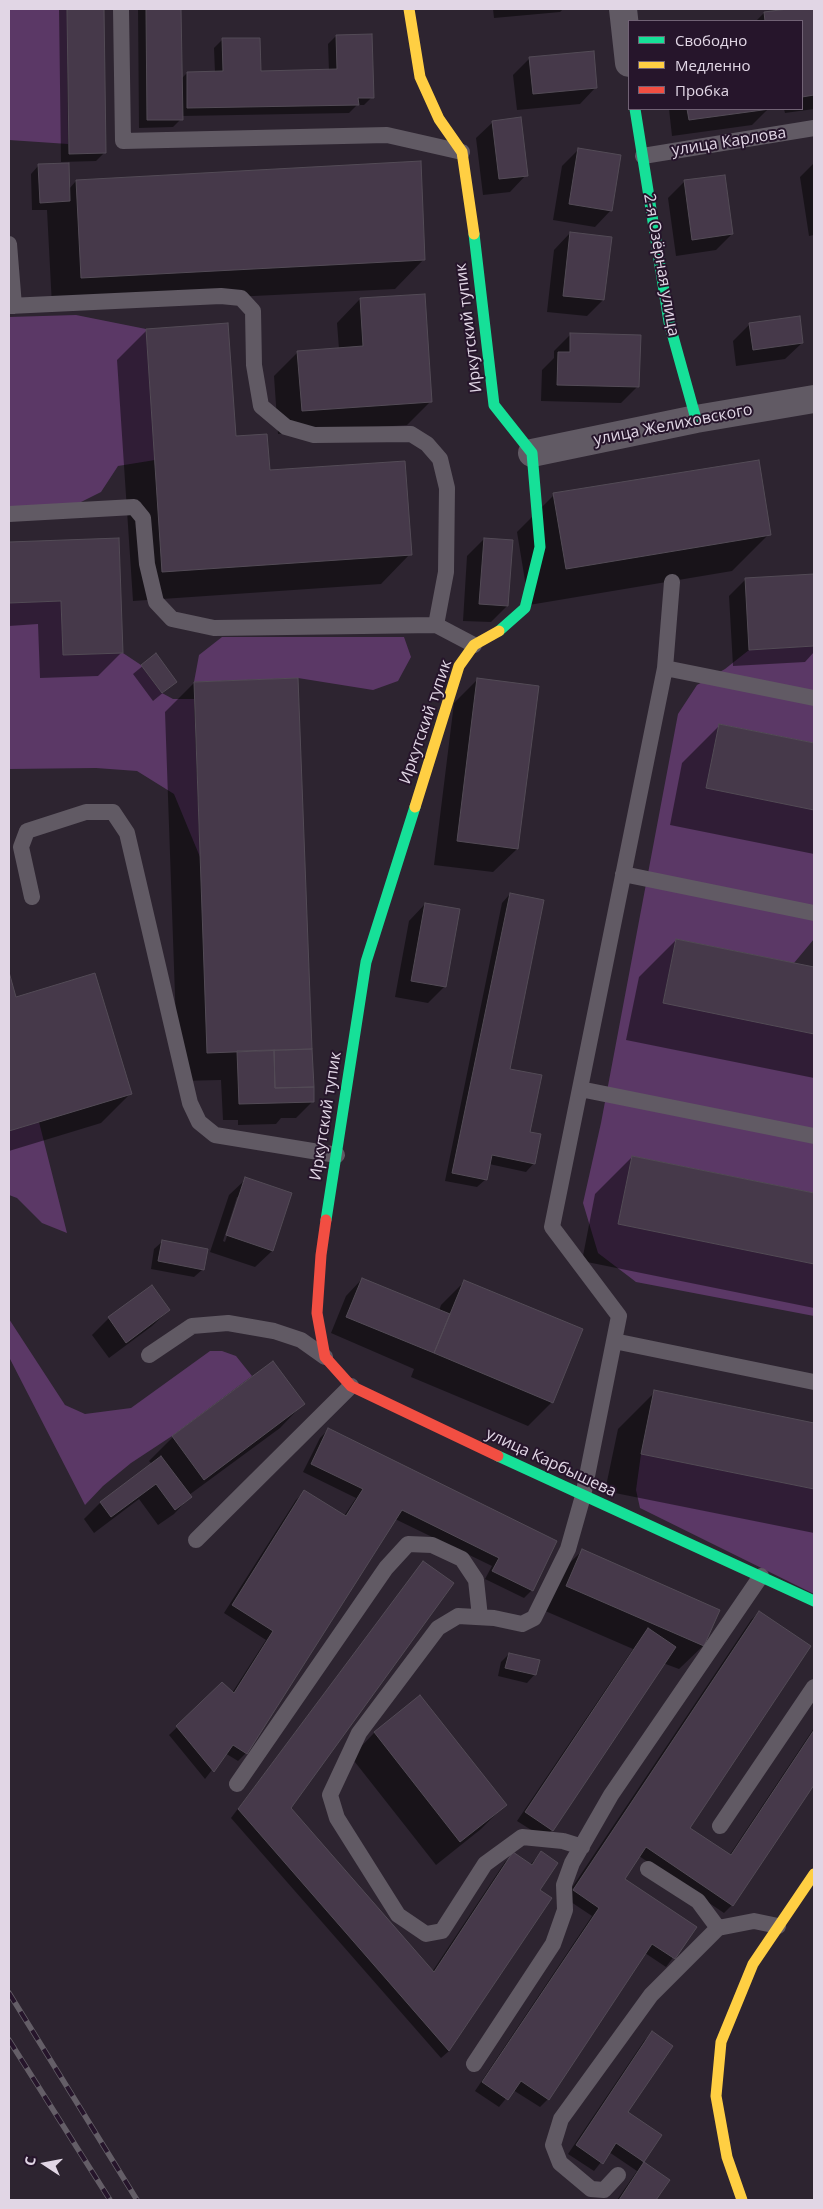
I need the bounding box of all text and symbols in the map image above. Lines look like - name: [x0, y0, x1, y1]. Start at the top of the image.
- legend: [628, 20, 803, 110]
- text: Свободно: [675, 30, 747, 50]
- text: Медленно: [675, 55, 751, 75]
- text: Пробка: [675, 80, 729, 100]
- street label: улица Карлова: [670, 123, 788, 161]
- street label: 2-я Озёрная улица: [639, 192, 683, 338]
- street label: Иркутский тупик: [452, 262, 486, 394]
- street label: улица Желиховского: [592, 400, 754, 450]
- street label: Иркутский тупик: [396, 657, 456, 787]
- street label: Иркутский тупик: [306, 1050, 346, 1182]
- street label: улица Карбышева: [483, 1424, 619, 1502]
- north arrow: [20, 2139, 70, 2189]
- text: С: [20, 2155, 40, 2167]

